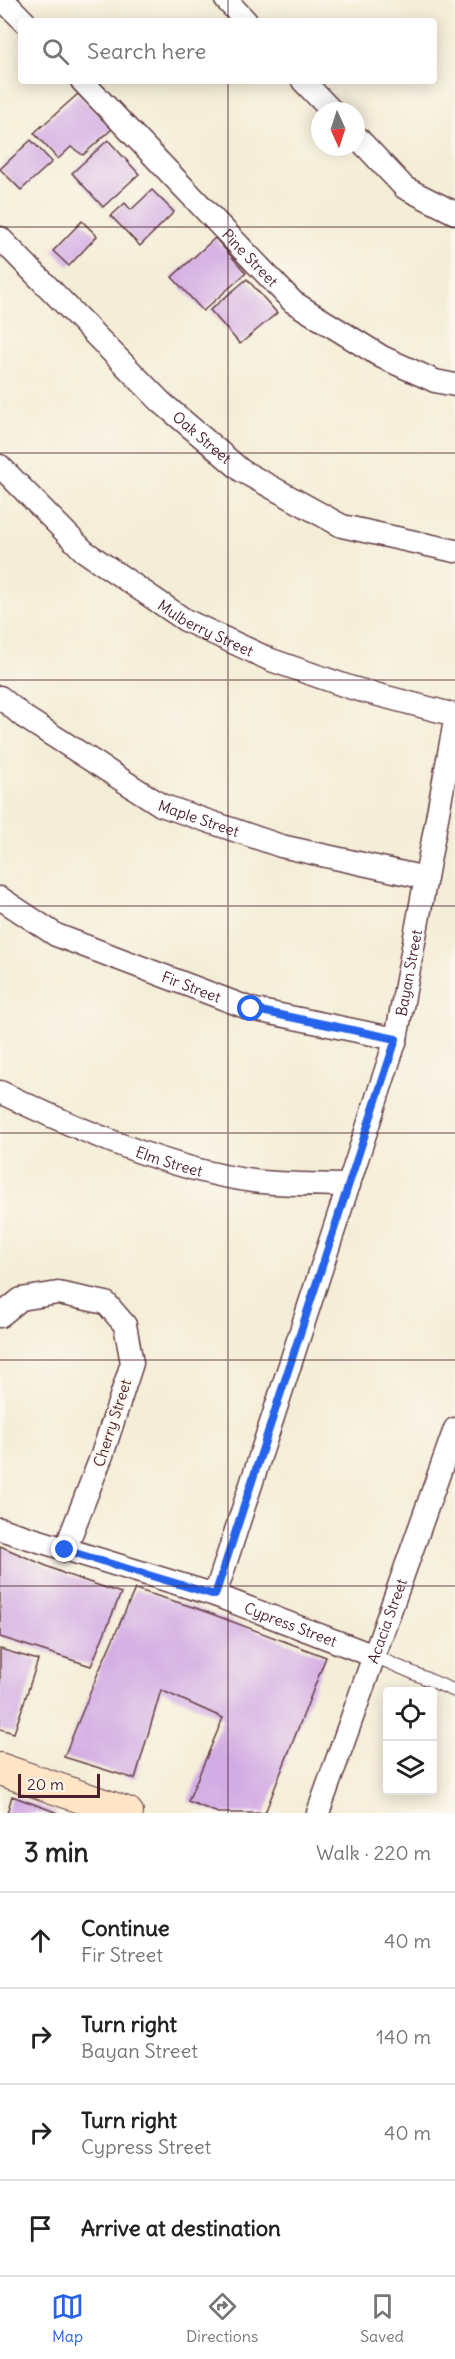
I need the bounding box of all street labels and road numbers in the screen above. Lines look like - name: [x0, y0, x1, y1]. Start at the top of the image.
- street label: Pine Street: [218, 225, 283, 290]
- street label: Oak Street: [169, 407, 236, 468]
- street label: Mulberry Street: [155, 595, 257, 660]
- street label: Maple Street: [156, 795, 242, 841]
- street label: Bayan Street: [391, 928, 426, 1018]
- street label: Fir Street: [159, 967, 224, 1006]
- street label: Elm Street: [133, 1142, 205, 1180]
- street label: Cherry Street: [89, 1377, 135, 1469]
- street label: Acacia Street: [363, 1576, 410, 1666]
- street label: Cypress Street: [242, 1598, 340, 1650]

